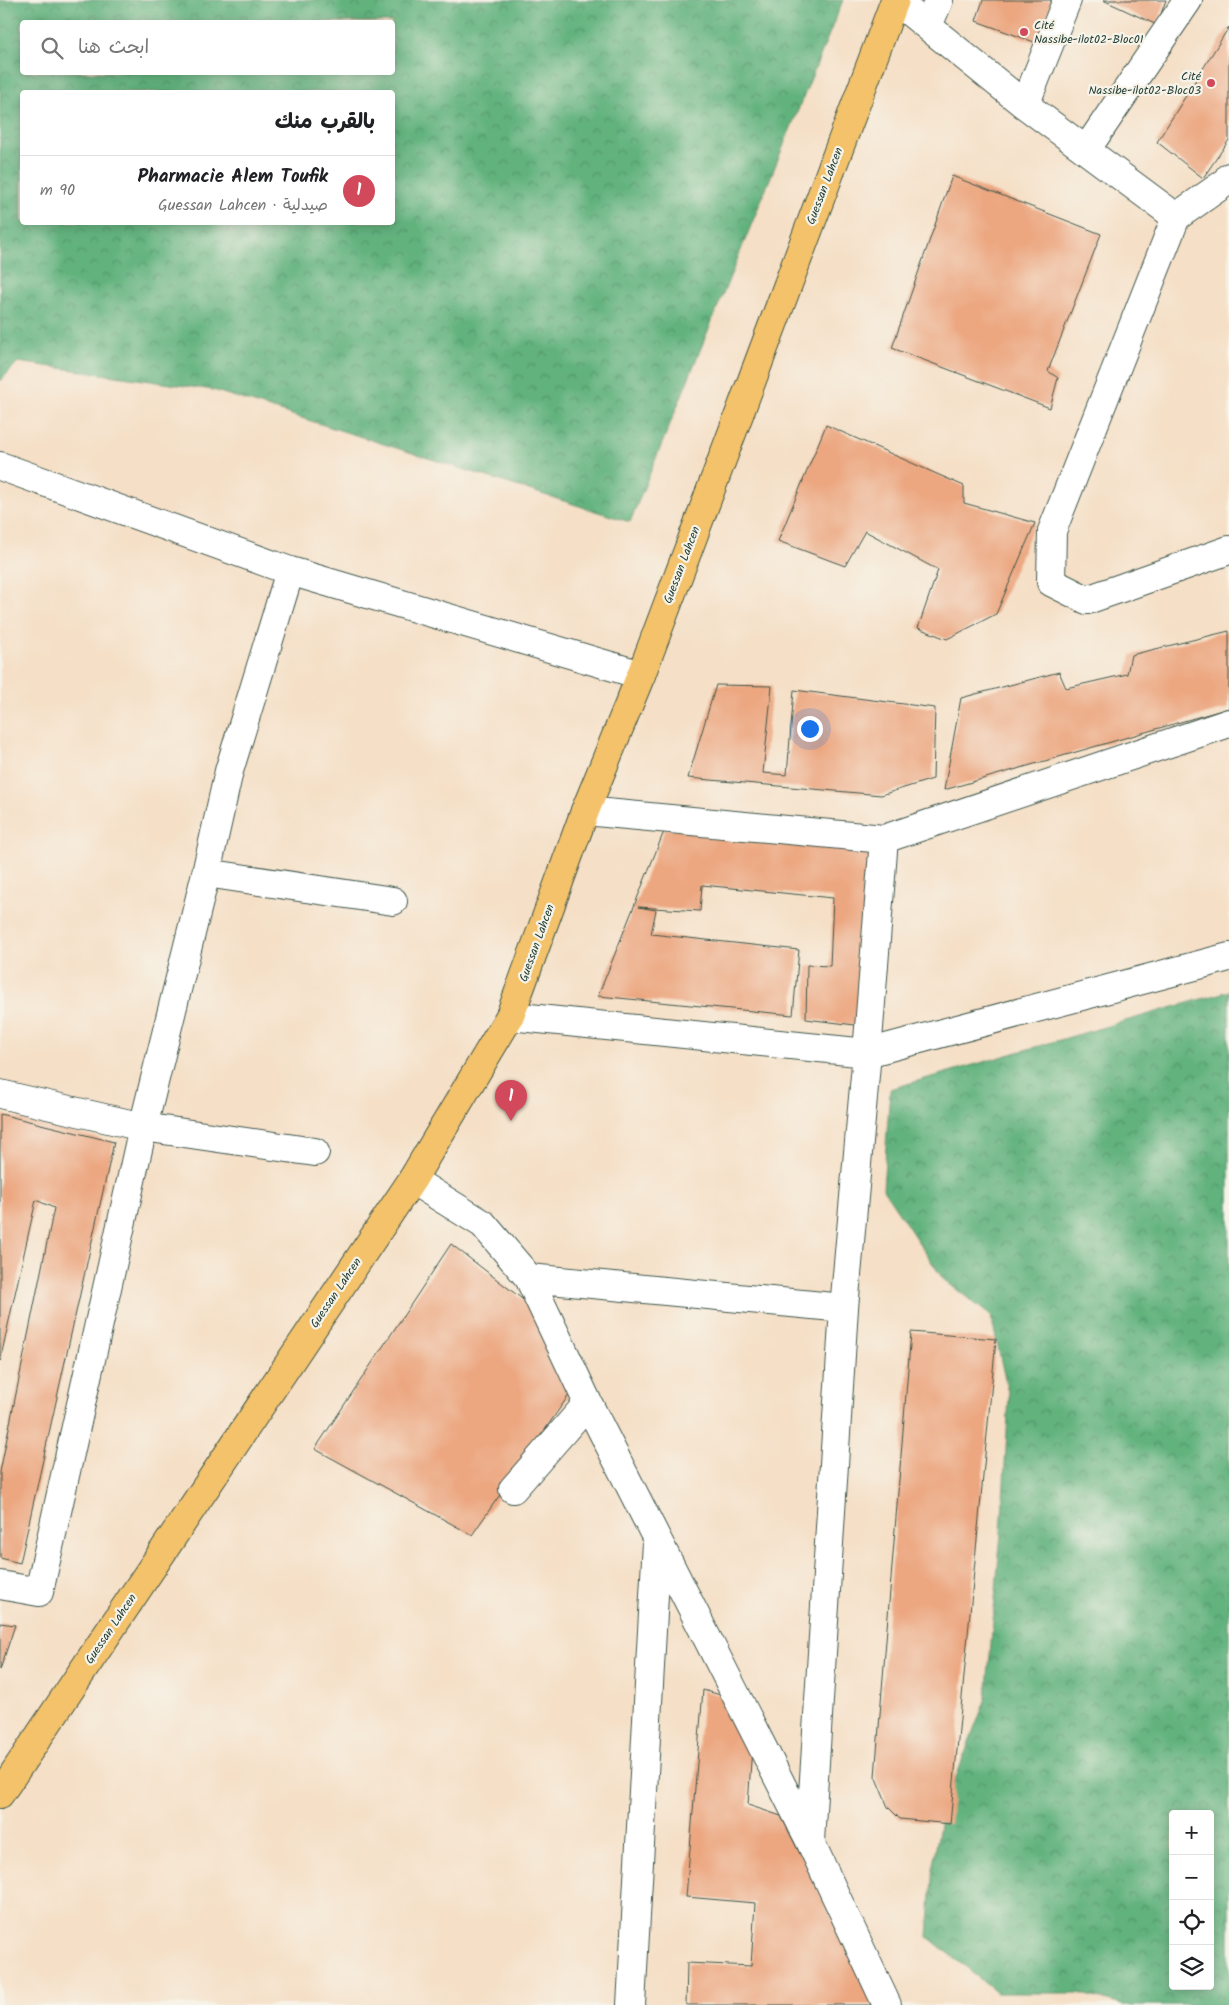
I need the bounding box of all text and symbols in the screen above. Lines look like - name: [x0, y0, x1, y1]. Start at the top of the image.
- place label: Cité Nassibe-ilot02-Bloc01: [1034, 16, 1144, 49]
- search box: [20, 20, 395, 75]
- marker: Cité Nassibe-ilot02-Bloc01: [1018, 26, 1030, 38]
- text: ابحث هنا: [78, 33, 149, 63]
- icon: search: [38, 34, 66, 62]
- place label: Cité Nassibe-ilot02-Bloc03: [1088, 67, 1202, 100]
- marker: Cité Nassibe-ilot02-Bloc03: [1205, 77, 1217, 89]
- text: بالقرب منك: [275, 106, 375, 139]
- street label: Guessan Lahcen: [802, 145, 848, 227]
- text: Pharmacie Alem Toufik: [138, 162, 328, 192]
- text: 90 m: [40, 178, 75, 203]
- text: 1: [357, 178, 361, 203]
- text: صيدلية · Guessan Lahcen: [158, 193, 328, 218]
- street label: Guessan Lahcen: [659, 524, 705, 606]
- your location: [797, 716, 823, 742]
- street label: Guessan Lahcen: [514, 902, 560, 984]
- pin: 1: [495, 1080, 527, 1121]
- street label: Guessan Lahcen: [305, 1254, 367, 1332]
- street label: Guessan Lahcen: [80, 1590, 142, 1668]
- map controls: [1169, 1810, 1214, 1990]
- button: +: [1169, 1810, 1214, 1855]
- button: −: [1169, 1855, 1214, 1900]
- button: locate: [1169, 1900, 1214, 1945]
- button: layers: [1169, 1945, 1214, 1990]

